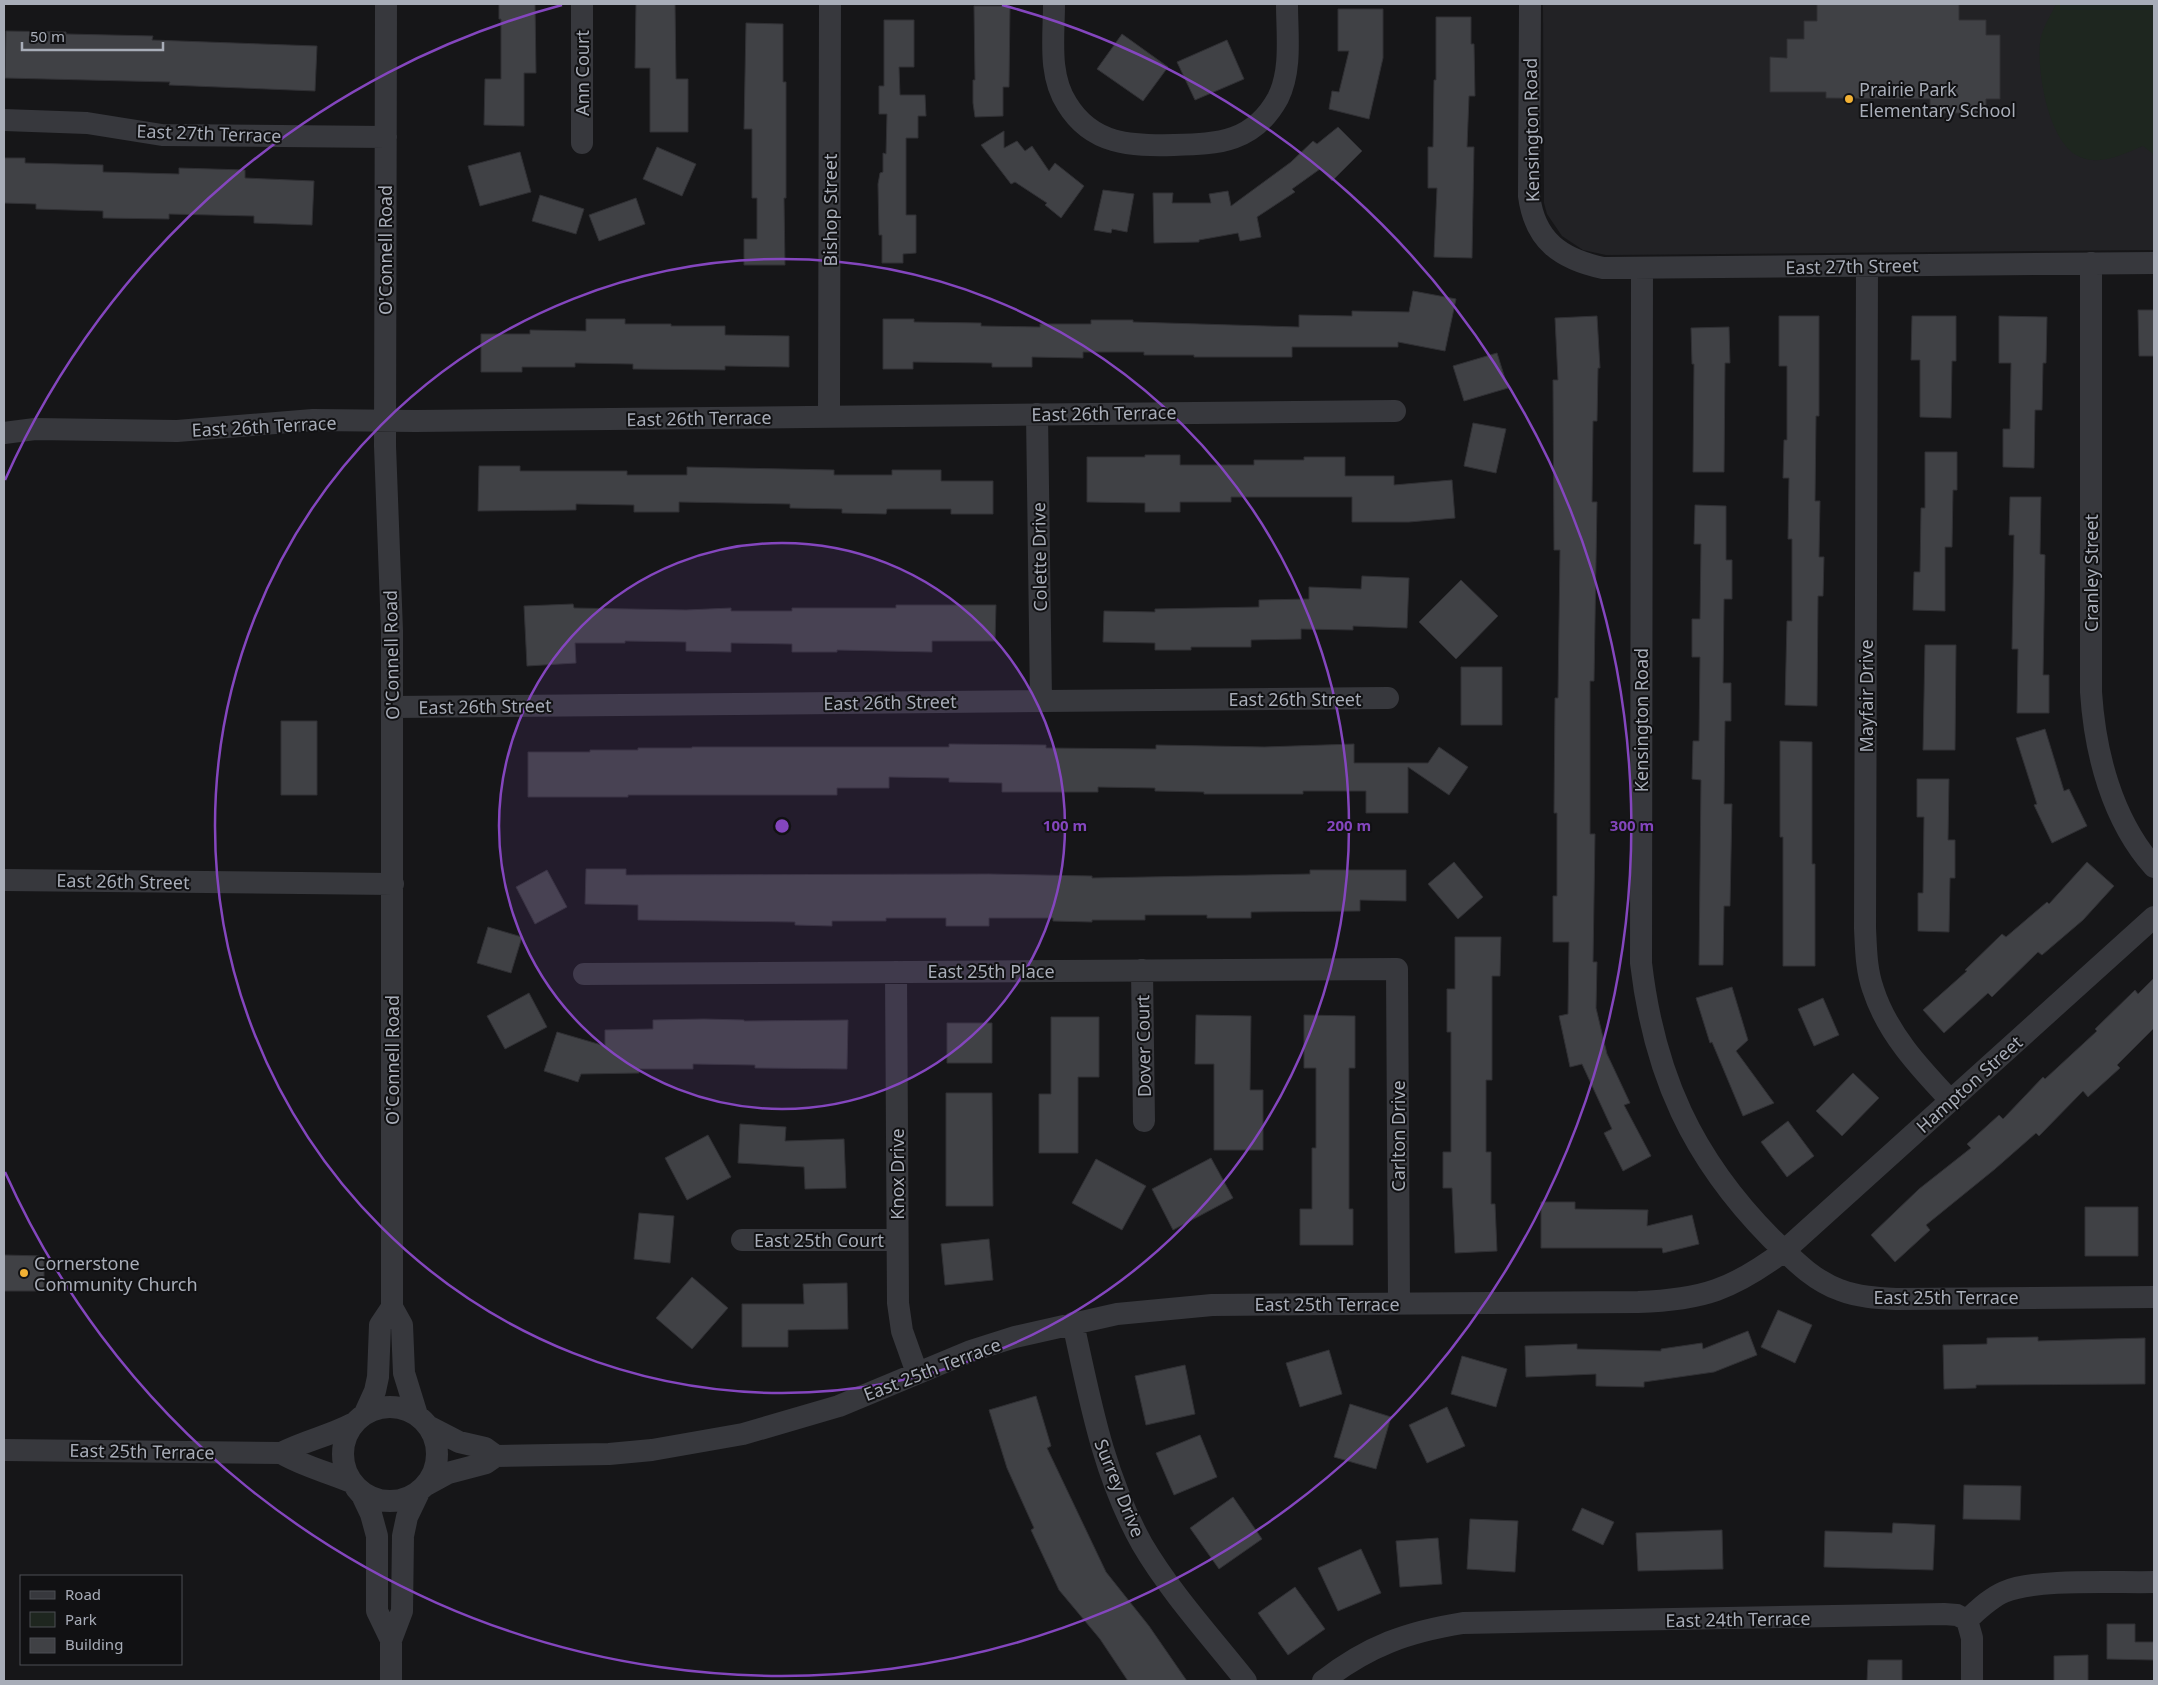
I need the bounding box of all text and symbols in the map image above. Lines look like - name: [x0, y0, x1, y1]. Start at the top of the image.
- scale bar: [22, 20, 164, 52]
- text: 50 m: [30, 26, 65, 46]
- street label: Ann Court: [570, 30, 594, 116]
- street label: Kensington Road: [1518, 58, 1544, 202]
- place label: Prairie Park Elementary School: [1859, 77, 2016, 122]
- marker: Prairie Park Elementary School: [1843, 93, 1855, 105]
- street label: East 27th Terrace: [136, 118, 282, 148]
- street label: Bishop Street: [818, 153, 842, 267]
- street label: O'Connell Road: [373, 185, 397, 315]
- street label: East 27th Street: [1785, 253, 1919, 279]
- street label: East 26th Terrace: [1031, 400, 1177, 426]
- street label: East 26th Terrace: [626, 405, 772, 431]
- street label: East 26th Terrace: [191, 410, 337, 442]
- street label: Colette Drive: [1026, 502, 1052, 612]
- street label: Cranley Street: [2079, 513, 2103, 632]
- street label: O'Connell Road: [378, 590, 404, 720]
- street label: Mayfair Drive: [1854, 639, 1878, 753]
- street label: Kensington Road: [1629, 648, 1653, 792]
- street label: East 26th Street: [1228, 687, 1362, 711]
- street label: East 26th Street: [823, 689, 957, 715]
- street label: East 26th Street: [418, 693, 552, 719]
- text: 100 m: [1043, 815, 1087, 835]
- text: 200 m: [1327, 815, 1371, 835]
- text: 300 m: [1610, 815, 1654, 835]
- centre of rings: [773, 817, 791, 835]
- street label: East 26th Street: [56, 868, 190, 894]
- street label: East 25th Place: [927, 959, 1055, 983]
- street label: Dover Court: [1130, 994, 1156, 1097]
- street label: O'Connell Road: [380, 995, 404, 1125]
- street label: Hampton Street: [1911, 1030, 2027, 1138]
- street label: Carlton Drive: [1386, 1080, 1410, 1192]
- street label: Knox Drive: [885, 1128, 909, 1220]
- street label: East 25th Court: [754, 1228, 885, 1252]
- place label: Cornerstone Community Church: [34, 1251, 198, 1296]
- marker: Cornerstone Community Church: [18, 1267, 30, 1279]
- street label: East 25th Terrace: [1873, 1285, 2019, 1309]
- street label: East 25th Terrace: [1254, 1292, 1400, 1316]
- street label: East 25th Terrace: [860, 1332, 1004, 1406]
- street label: Surrey Drive: [1089, 1435, 1151, 1541]
- street label: East 25th Terrace: [69, 1438, 215, 1464]
- legend: [20, 1575, 182, 1665]
- text: Road: [65, 1584, 101, 1604]
- street label: East 24th Terrace: [1665, 1606, 1811, 1632]
- text: Park: [65, 1609, 97, 1629]
- text: Building: [65, 1634, 123, 1654]

